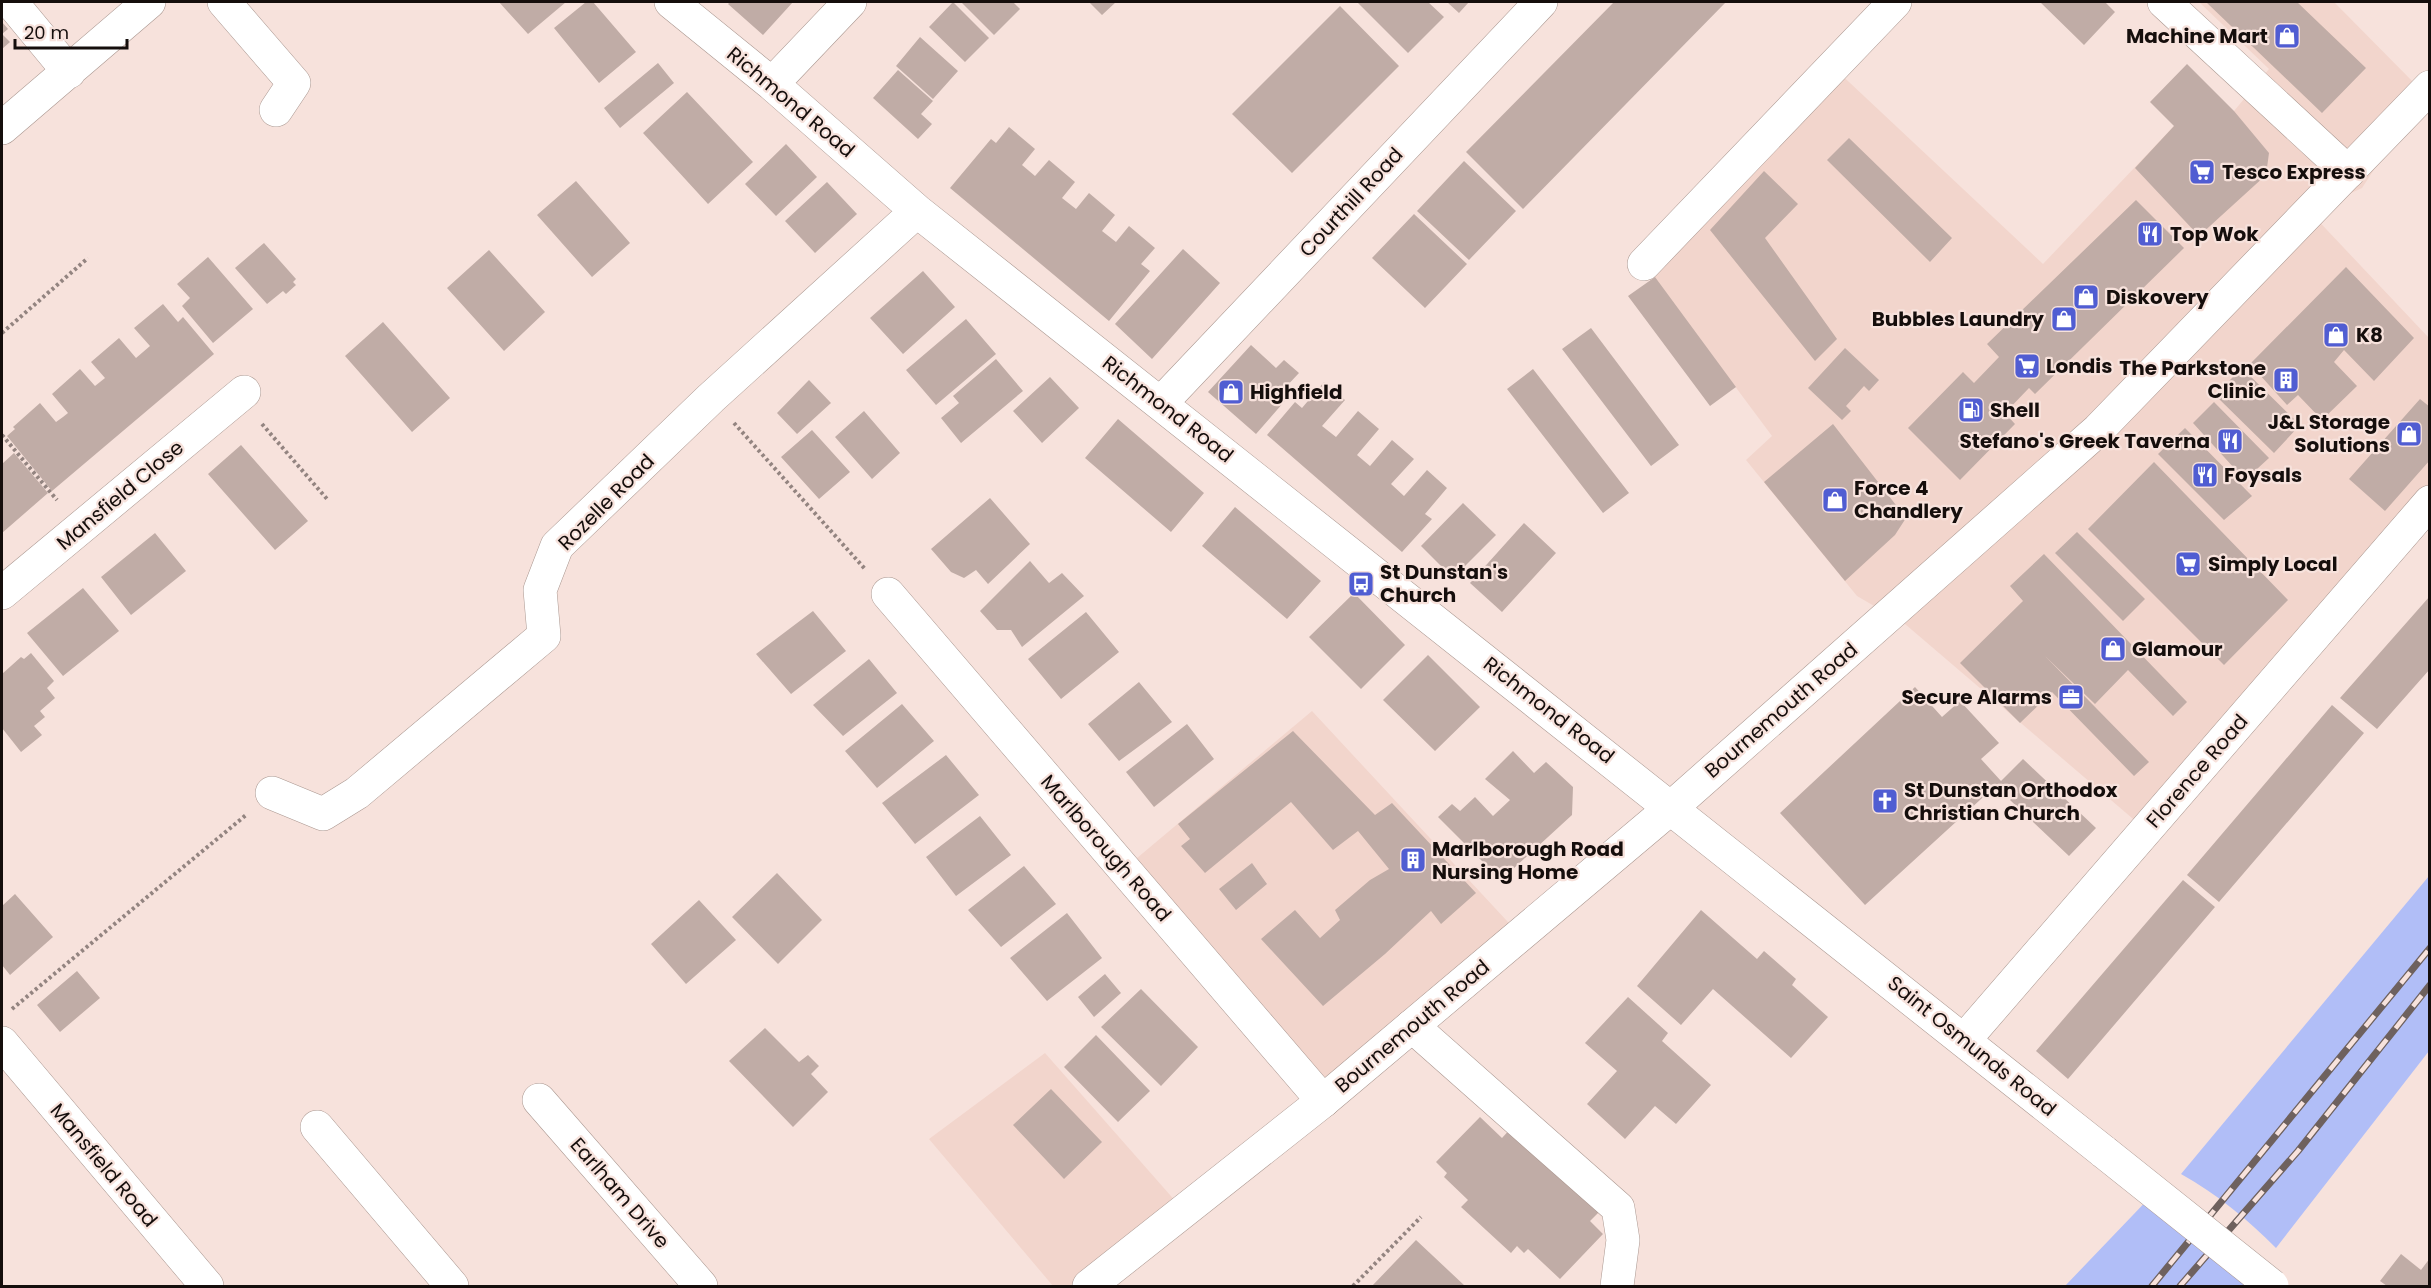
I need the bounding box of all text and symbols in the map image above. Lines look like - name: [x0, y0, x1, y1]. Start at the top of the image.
- scale bar: [15, 12, 128, 50]
- text: 20 m: [24, 20, 69, 45]
- shop icon: Machine Mart: [2272, 21, 2302, 51]
- place label: Machine Mart: [2126, 22, 2268, 50]
- street label: Richmond Road: [721, 40, 861, 164]
- street label: Courthill Road: [1293, 141, 1409, 263]
- supermarket icon: Tesco Express: [2187, 157, 2217, 187]
- place label: Tesco Express: [2222, 158, 2366, 186]
- restaurant icon: Top Wok: [2135, 219, 2165, 249]
- place label: Top Wok: [2170, 220, 2259, 248]
- shop icon: Diskovery: [2071, 282, 2101, 312]
- place label: Diskovery: [2106, 283, 2209, 311]
- shop icon: Bubbles Laundry: [2049, 304, 2079, 334]
- place label: Bubbles Laundry: [1872, 305, 2044, 333]
- shop icon: K8: [2321, 320, 2351, 350]
- place label: K8: [2356, 321, 2383, 349]
- street label: Richmond Road: [1097, 349, 1239, 469]
- supermarket icon: Londis: [2012, 351, 2042, 381]
- place label: Londis: [2046, 352, 2112, 380]
- place label: The Parkstone Clinic: [2119, 354, 2266, 405]
- building icon: The Parkstone Clinic: [2271, 365, 2301, 395]
- shop icon: Highfield: [1216, 377, 1246, 407]
- place label: Highfield: [1250, 378, 1342, 406]
- fuel station icon: Shell: [1956, 395, 1986, 425]
- place label: Shell: [1990, 396, 2040, 424]
- place label: J&L Storage Solutions: [2268, 408, 2390, 459]
- shop icon: J&L Storage Solutions: [2394, 419, 2424, 449]
- restaurant icon: Stefano's Greek Taverna: [2215, 426, 2245, 456]
- place label: Stefano's Greek Taverna: [1960, 427, 2210, 455]
- street label: Mansfield Close: [51, 434, 189, 556]
- street label: Rozelle Road: [552, 448, 660, 556]
- restaurant icon: Foysals: [2190, 460, 2220, 490]
- place label: Foysals: [2224, 461, 2302, 489]
- place label: Force 4 Chandlery: [1854, 474, 1963, 525]
- shop icon: Force 4 Chandlery: [1820, 485, 1850, 515]
- supermarket icon: Simply Local: [2173, 549, 2203, 579]
- place label: Simply Local: [2208, 550, 2338, 578]
- place label: St Dunstan's Church: [1380, 558, 1508, 609]
- bus stop icon: St Dunstan's Church: [1346, 569, 1376, 599]
- shop icon: Glamour: [2098, 634, 2128, 664]
- place label: Glamour: [2132, 635, 2223, 663]
- street label: Bournemouth Road: [1699, 636, 1863, 784]
- street label: Richmond Road: [1478, 650, 1620, 770]
- office icon: Secure Alarms: [2056, 682, 2086, 712]
- place label: Secure Alarms: [1902, 683, 2052, 711]
- street label: Florence Road: [2140, 708, 2254, 834]
- street label: Marlborough Road: [1034, 769, 1178, 927]
- place label: St Dunstan Orthodox Christian Church: [1904, 776, 2118, 827]
- church icon: St Dunstan Orthodox Christian Church: [1870, 786, 1900, 816]
- place label: Marlborough Road Nursing Home: [1432, 835, 1624, 886]
- building icon: Marlborough Road Nursing Home: [1398, 845, 1428, 875]
- street label: Bournemouth Road: [1329, 953, 1495, 1099]
- street label: Saint Osmunds Road: [1882, 969, 2062, 1123]
- street label: Mansfield Road: [44, 1097, 164, 1233]
- street label: Earlham Drive: [564, 1132, 676, 1254]

